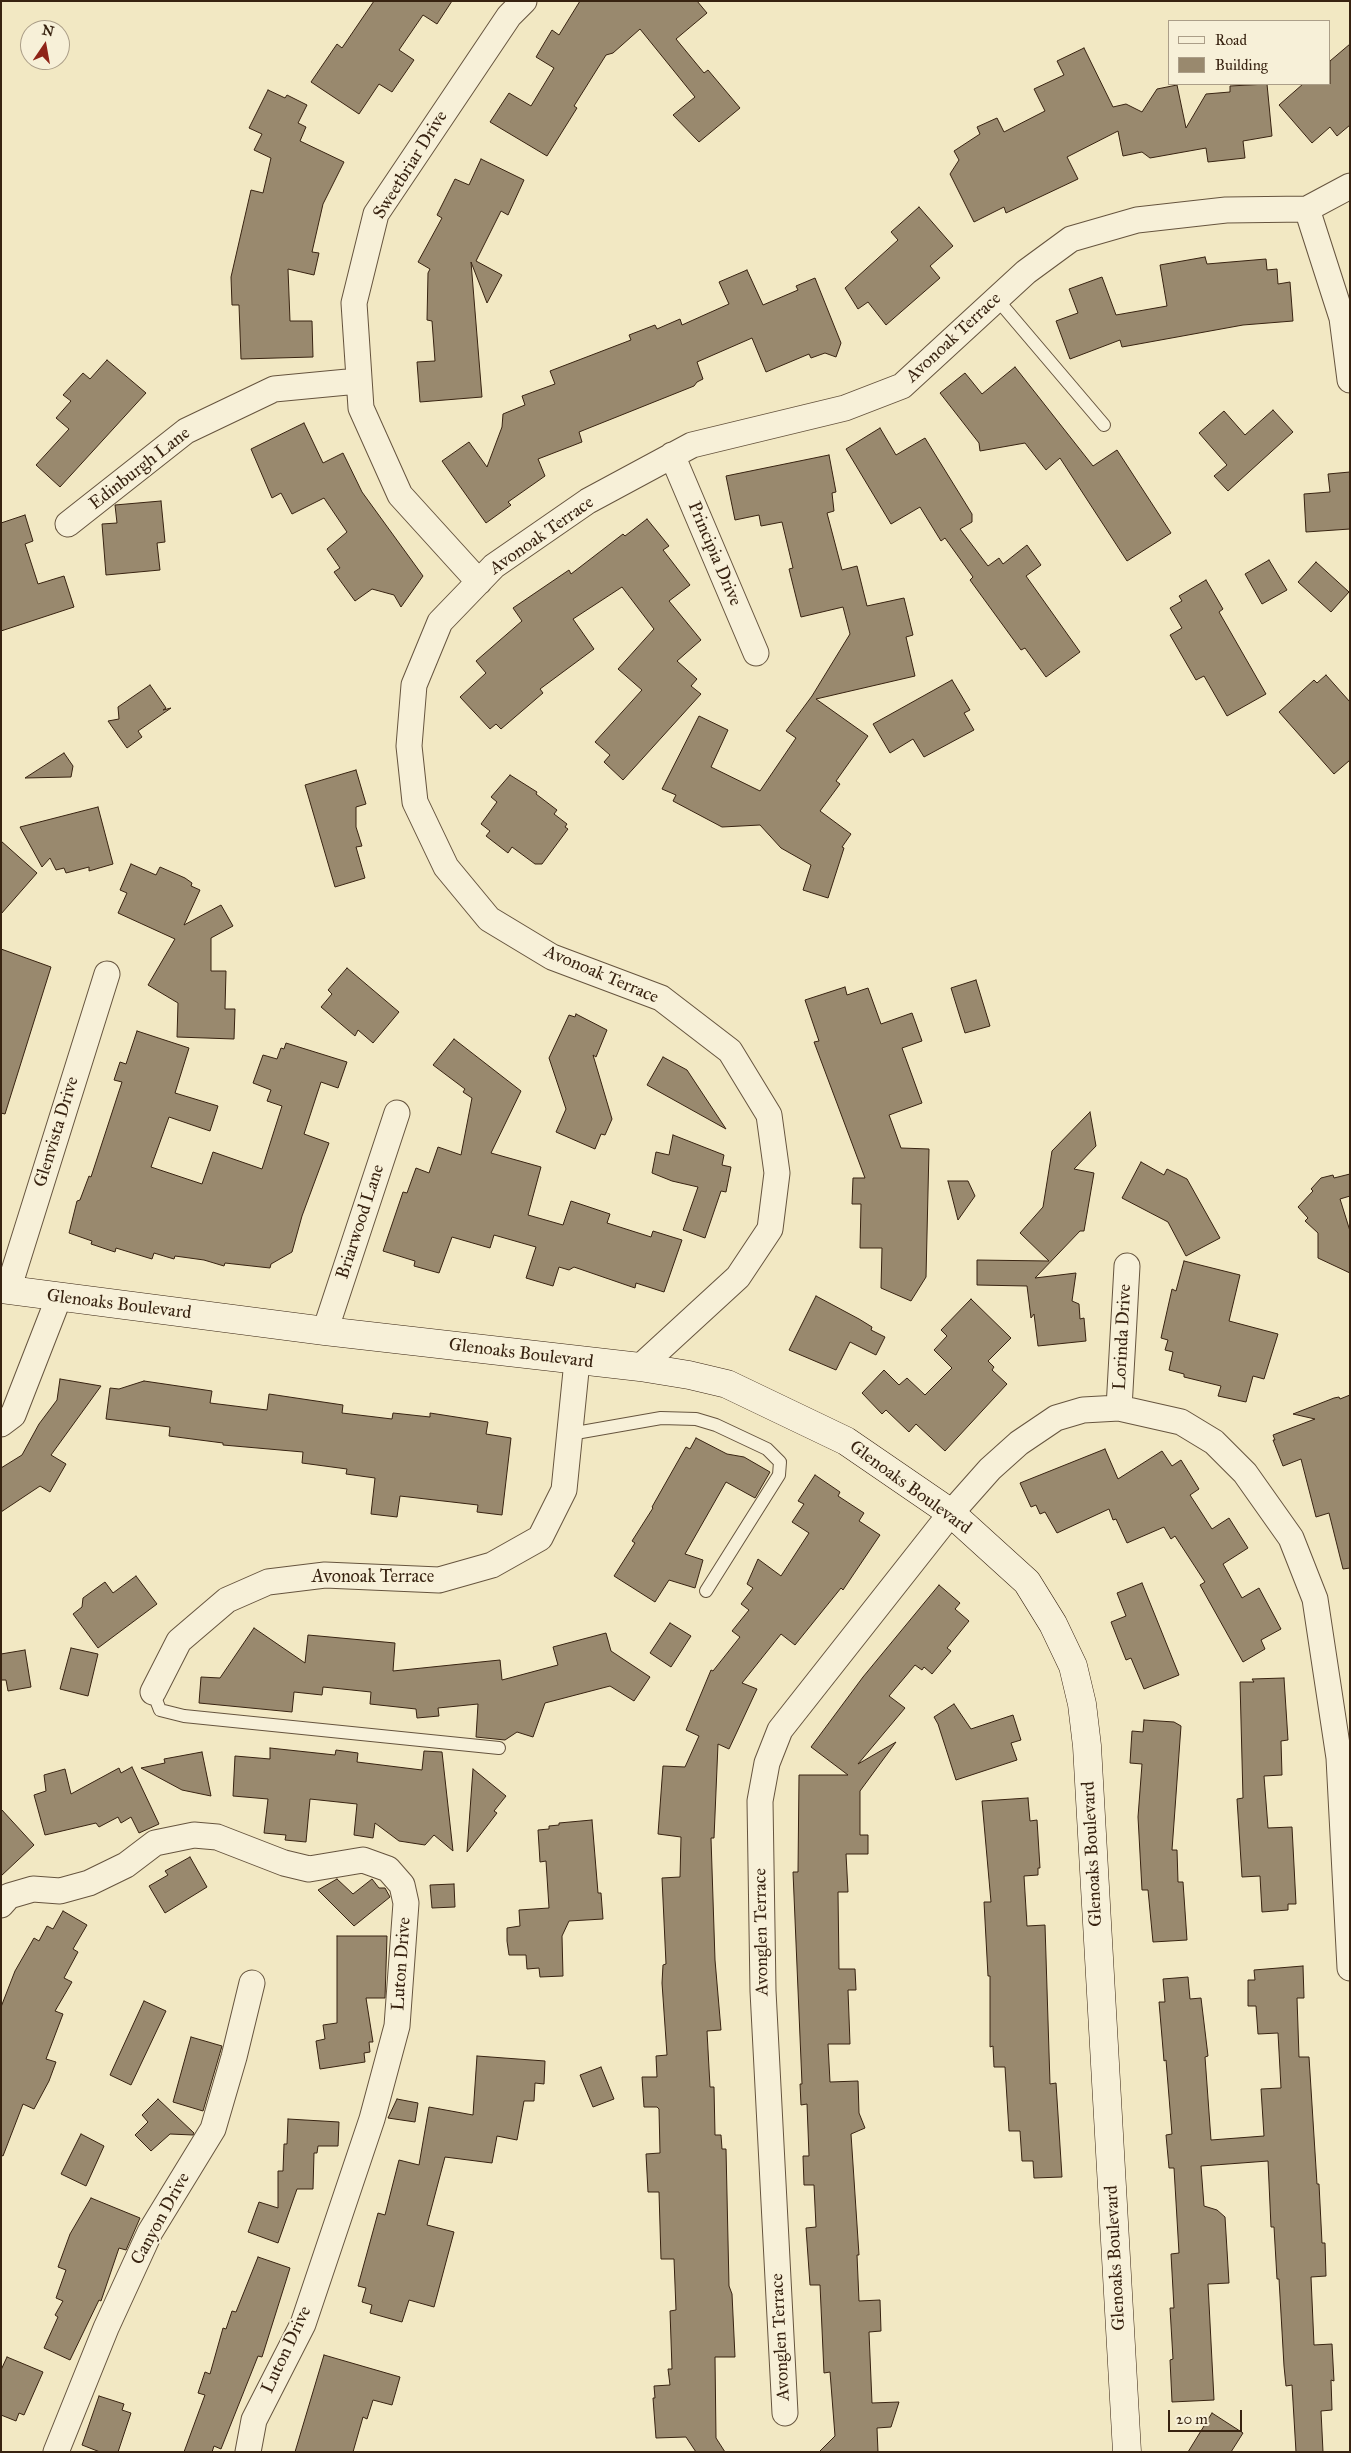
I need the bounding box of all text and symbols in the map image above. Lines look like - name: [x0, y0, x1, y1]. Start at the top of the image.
- north arrow: [20, 20, 70, 70]
- legend: [1168, 20, 1331, 85]
- text: N: [40, 21, 56, 40]
- text: Road: [1215, 31, 1247, 49]
- text: Building: [1215, 56, 1268, 74]
- street label: Sweetbriar Drive: [369, 107, 453, 223]
- street label: Avonoak Terrace: [902, 288, 1006, 388]
- street label: Edinburgh Lane: [85, 423, 195, 515]
- street label: Avonoak Terrace: [486, 492, 598, 580]
- street label: Principia Drive: [682, 499, 746, 609]
- street label: Avonoak Terrace: [540, 941, 662, 1009]
- street label: Glenvista Drive: [30, 1074, 84, 1190]
- street label: Briarwood Lane: [332, 1162, 390, 1282]
- street label: Lorinda Drive: [1109, 1284, 1137, 1390]
- street label: Glenoaks Boulevard: [45, 1285, 193, 1325]
- street label: Glenoaks Boulevard: [447, 1334, 595, 1374]
- street label: Glenoaks Boulevard: [845, 1436, 975, 1540]
- street label: Avonoak Terrace: [312, 1567, 434, 1589]
- street label: Glenoaks Boulevard: [1078, 1781, 1108, 1927]
- street label: Avonglen Terrace: [750, 1868, 774, 1996]
- street label: Luton Drive: [388, 1917, 416, 2011]
- street label: Canyon Drive: [127, 2169, 195, 2269]
- street label: Glenoaks Boulevard: [1101, 2185, 1131, 2331]
- street label: Avonglen Terrace: [767, 2273, 795, 2401]
- street label: Luton Drive: [257, 2303, 317, 2397]
- scale bar: [1171, 2400, 1245, 2432]
- text: 20 m: [1176, 2410, 1208, 2428]

